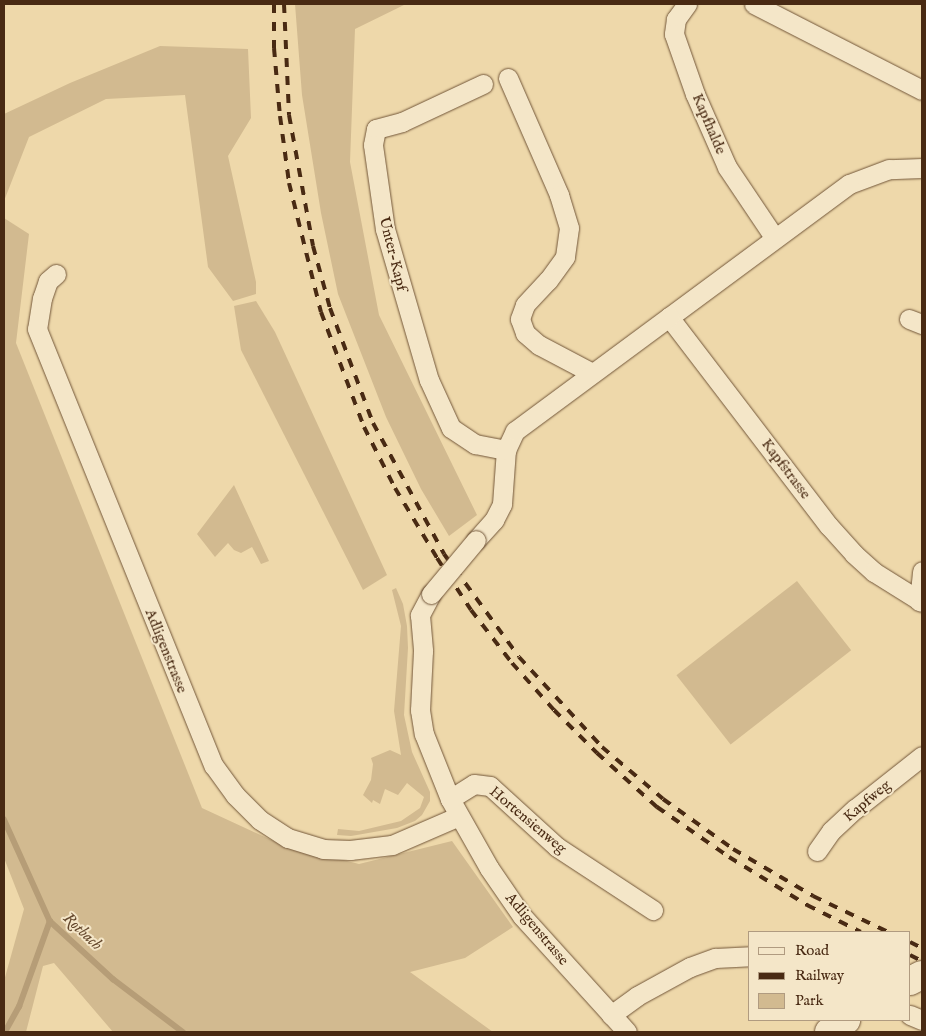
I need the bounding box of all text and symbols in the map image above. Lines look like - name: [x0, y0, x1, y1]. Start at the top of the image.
- street label: Kapfhalde: [688, 91, 730, 157]
- street label: Unter-Kapf: [375, 215, 411, 293]
- street label: Kapfstrasse: [758, 435, 814, 503]
- street label: Adligenstrasse: [141, 606, 191, 696]
- street label: Kapfweg: [840, 776, 894, 826]
- street label: Hortensienweg: [486, 783, 570, 857]
- street label: Adligenstrasse: [501, 889, 573, 969]
- water label: Rotbach: [59, 909, 105, 955]
- legend: [748, 931, 911, 1021]
- text: Road: [795, 941, 829, 960]
- text: Railway: [795, 966, 844, 985]
- text: Park: [795, 991, 824, 1010]

